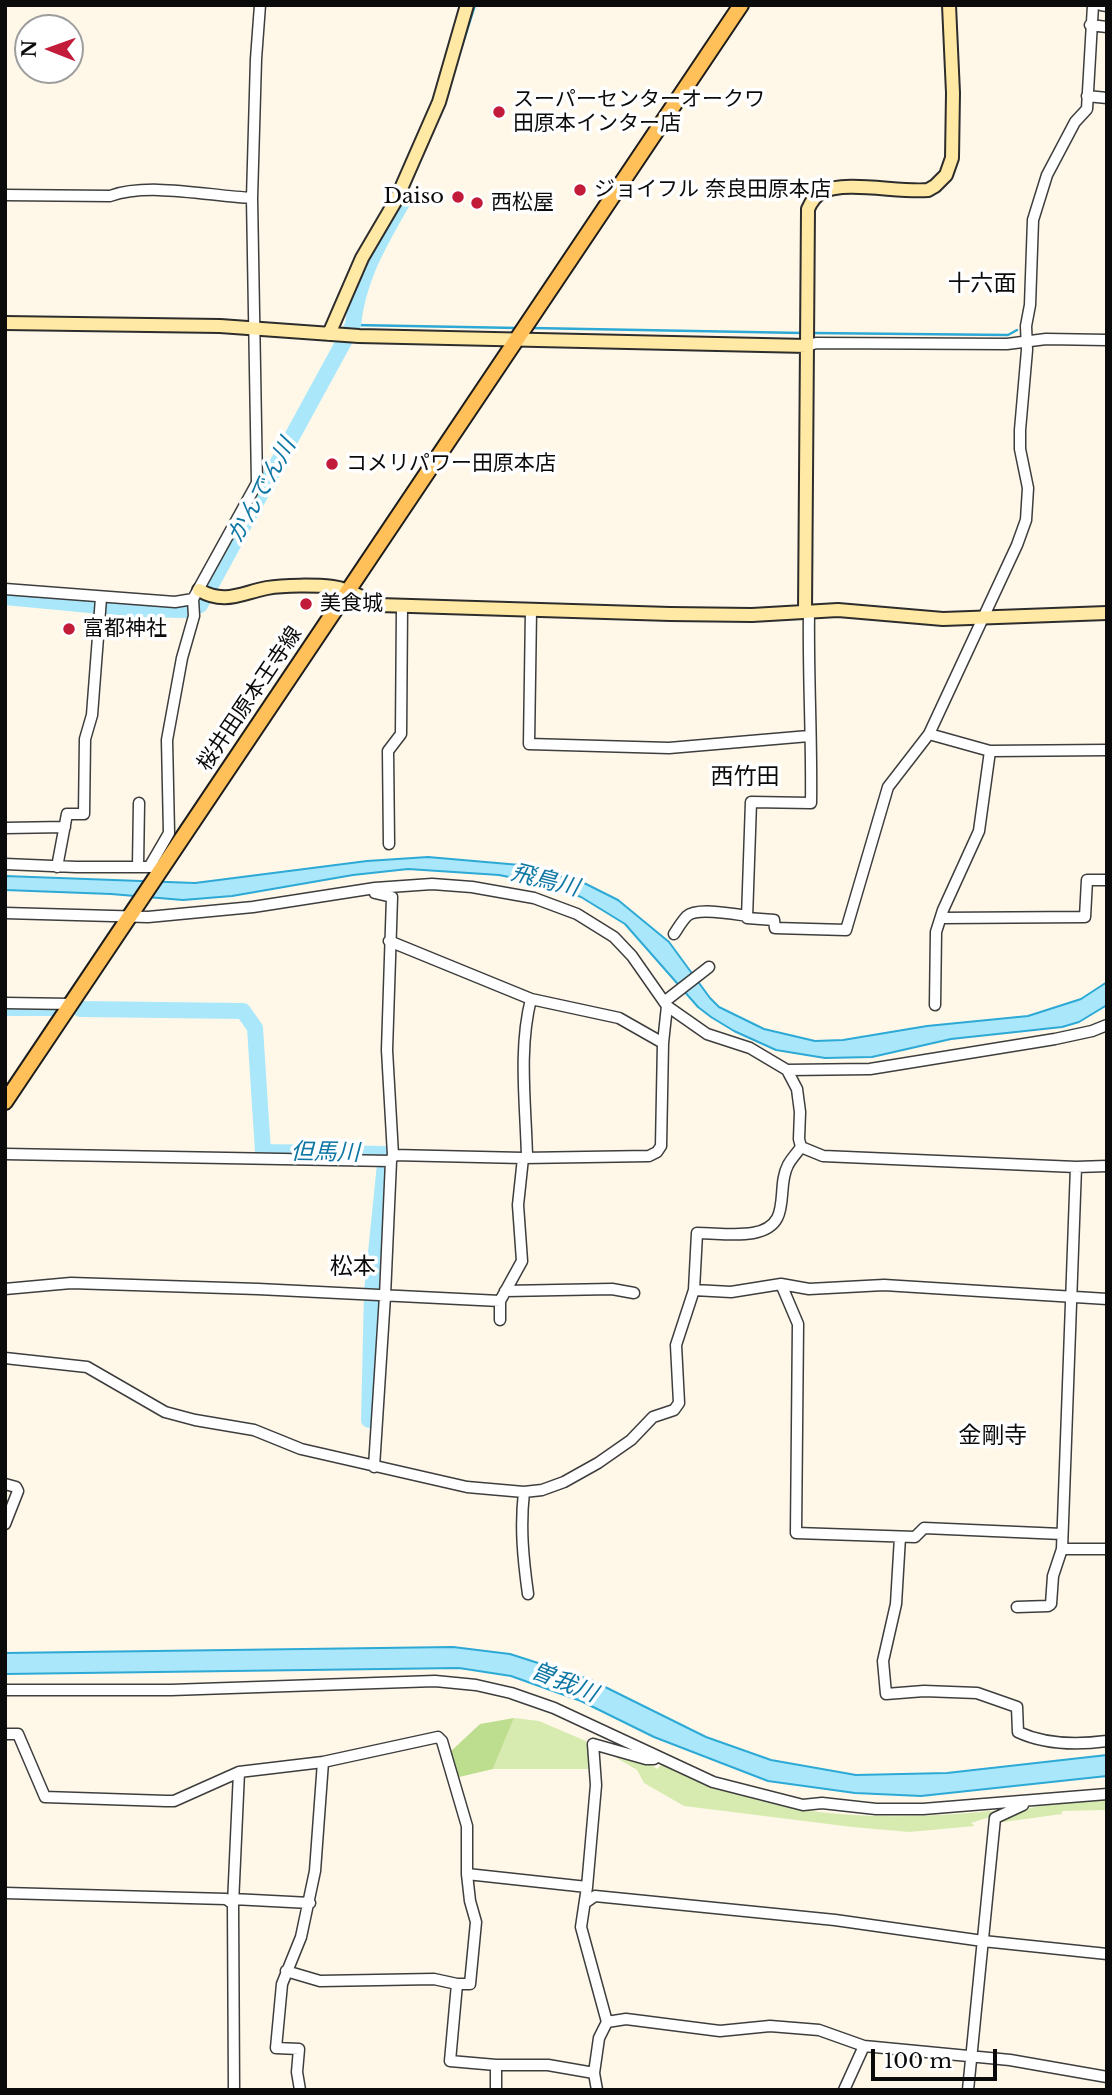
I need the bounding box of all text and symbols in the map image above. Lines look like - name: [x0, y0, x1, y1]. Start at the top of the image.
- north arrow: [14, 14, 84, 84]
- text: N: [18, 40, 41, 58]
- place label: スーパーセンターオークワ 田原本インター店: [513, 87, 765, 137]
- marker: スーパーセンターオークワ 田原本インター店: [491, 104, 507, 120]
- place label: ジョイフル 奈良田原本店: [594, 177, 831, 203]
- marker: ジョイフル 奈良田原本店: [572, 182, 588, 198]
- place label: Daiso: [384, 184, 444, 210]
- marker: Daiso: [450, 189, 466, 205]
- place label: 西松屋: [491, 190, 554, 216]
- marker: 西松屋: [469, 195, 485, 211]
- district label: 十六面: [948, 271, 1016, 299]
- water label: かんでん川: [222, 434, 302, 548]
- place label: コメリパワー田原本店: [346, 451, 556, 477]
- marker: コメリパワー田原本店: [324, 456, 340, 472]
- place label: 美食城: [320, 591, 383, 617]
- marker: 美食城: [298, 596, 314, 612]
- place label: 富都神社: [83, 616, 167, 642]
- marker: 富都神社: [61, 621, 77, 637]
- street label: 桜井田原本王寺線: [193, 622, 307, 776]
- district label: 西竹田: [711, 764, 779, 792]
- water label: 飛鳥川: [508, 859, 582, 903]
- water label: 但馬川: [290, 1139, 360, 1167]
- district label: 松本: [330, 1254, 376, 1282]
- district label: 金剛寺: [959, 1423, 1027, 1451]
- water label: 曽我川: [527, 1657, 601, 1709]
- scale bar: [874, 2036, 1000, 2080]
- text: 100 m: [884, 2048, 952, 2074]

